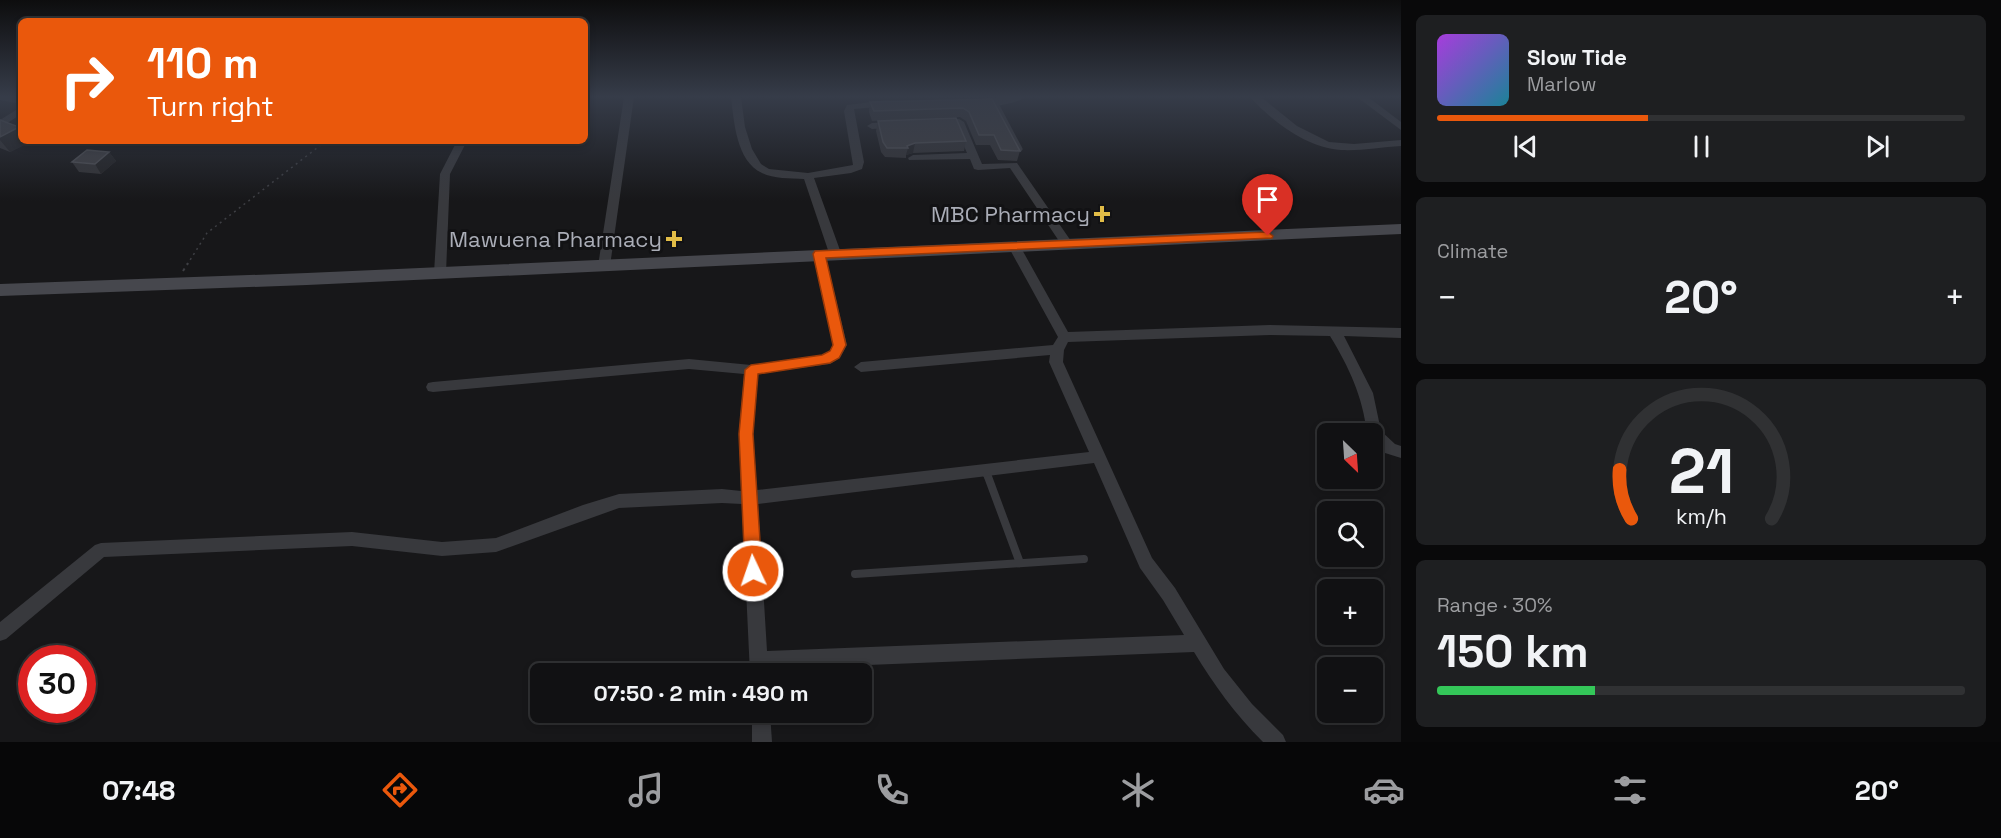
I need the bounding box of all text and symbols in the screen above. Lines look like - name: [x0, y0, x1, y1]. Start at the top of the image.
- text: 110 m: [147, 37, 259, 90]
- icon: right: [48, 42, 126, 120]
- text: Slow Tide: [1527, 43, 1627, 71]
- text: Marlow: [1527, 71, 1596, 97]
- text: Turn right: [147, 89, 274, 124]
- icon: previous: [1509, 130, 1542, 163]
- icon: pause: [1685, 130, 1718, 163]
- icon: next: [1861, 130, 1894, 163]
- pin: [1242, 174, 1293, 236]
- icon: arrive: [1251, 183, 1284, 216]
- place label: MBC Pharmacy: [931, 200, 1090, 228]
- marker: MBC Pharmacy: [1095, 207, 1109, 221]
- place label: Mawuena Pharmacy: [449, 225, 662, 253]
- marker: Mawuena Pharmacy: [667, 232, 681, 246]
- text: Climate: [1437, 238, 1508, 264]
- text: 20°: [1664, 269, 1738, 326]
- text: −: [1437, 277, 1457, 319]
- text: +: [1945, 277, 1965, 319]
- north arrow: [1317, 423, 1383, 489]
- map controls: [1317, 423, 1383, 723]
- text: 21: [1668, 432, 1734, 511]
- button: search: [1317, 501, 1383, 567]
- text: km/h: [1675, 503, 1727, 530]
- position arrow: [721, 539, 785, 603]
- button: +: [1317, 579, 1383, 645]
- text: Range · 30%: [1437, 592, 1552, 618]
- text: 150 km: [1437, 623, 1589, 680]
- speed limit sign: 30: [18, 645, 96, 723]
- button: −: [1317, 657, 1383, 723]
- text: 07:50 · 2 min · 490 m: [593, 679, 809, 707]
- icon: directions: [379, 769, 421, 811]
- icon: music: [625, 769, 667, 811]
- icon: phone: [871, 769, 913, 811]
- icon: climate: [1117, 769, 1159, 811]
- icon: car: [1363, 769, 1405, 811]
- icon: filters: [1609, 769, 1651, 811]
- text: 07:48: [102, 773, 175, 808]
- text: 20°: [1855, 773, 1899, 808]

